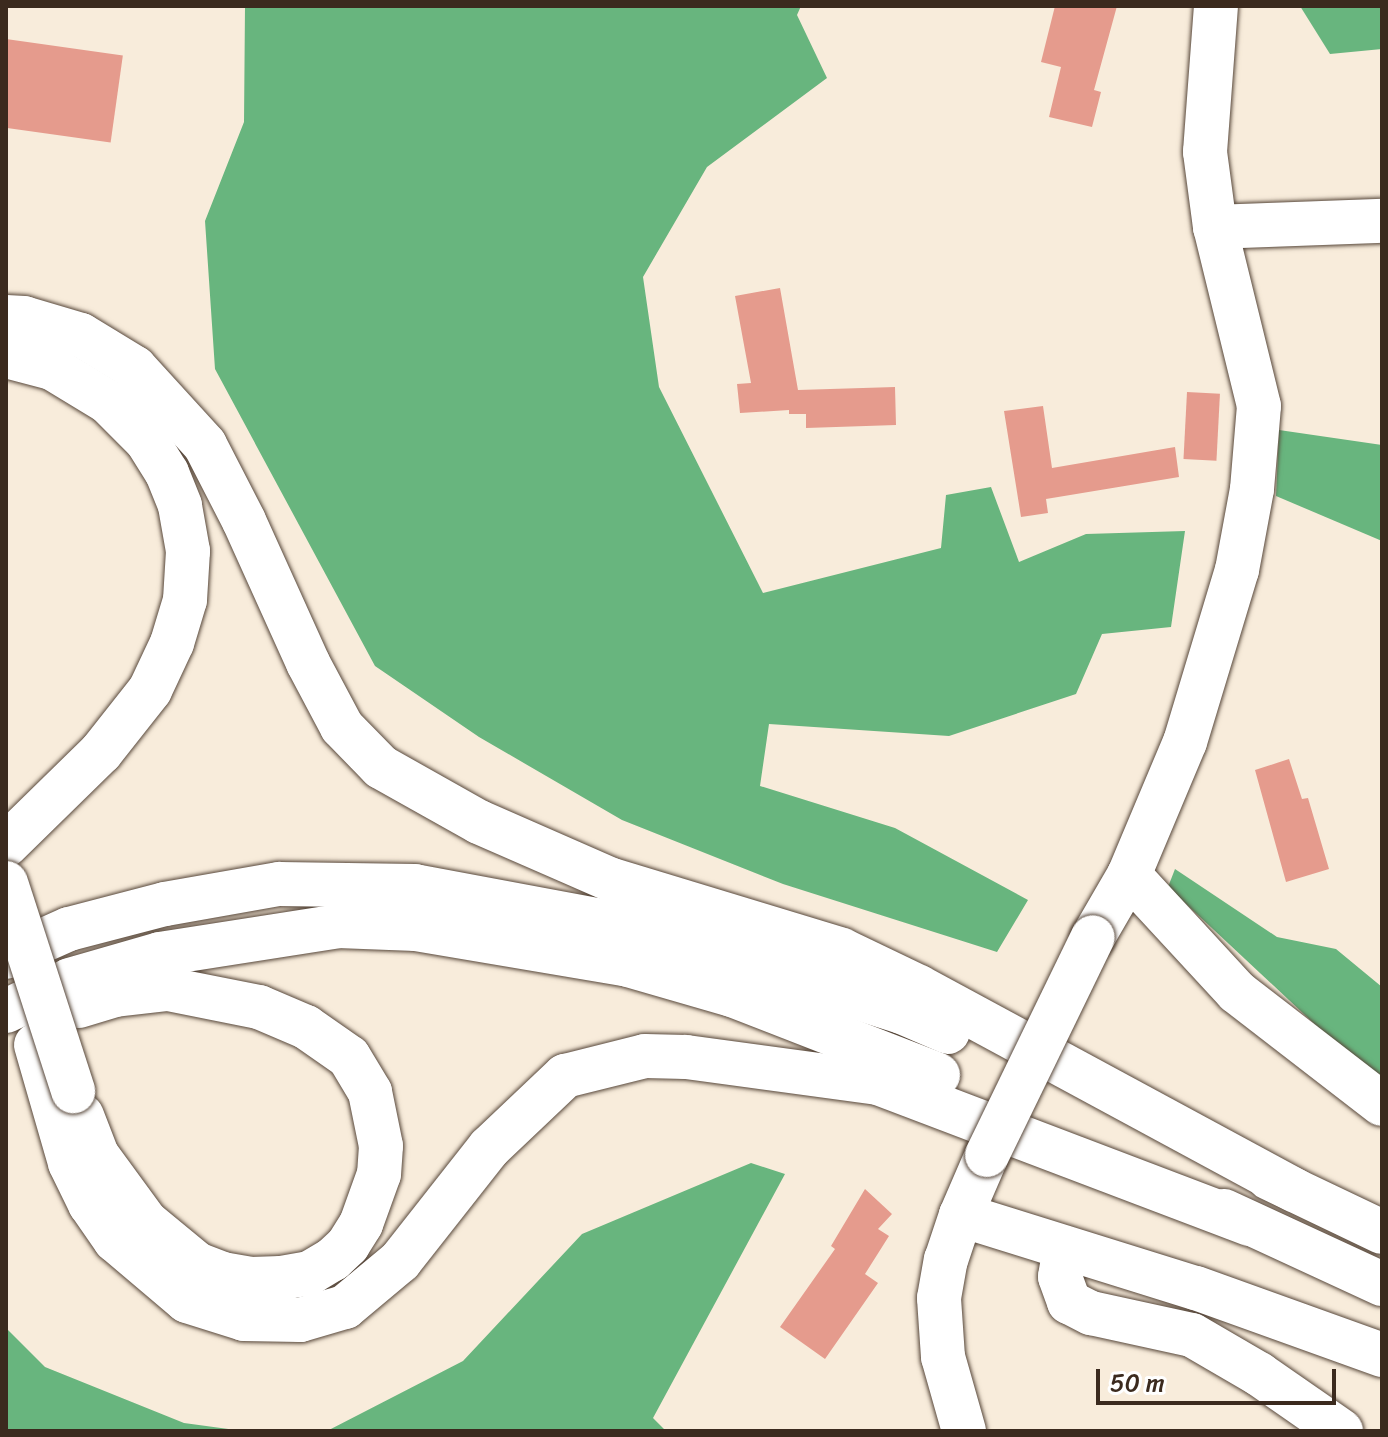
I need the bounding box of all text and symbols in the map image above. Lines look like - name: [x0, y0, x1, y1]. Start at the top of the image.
- scale bar: [1100, 1353, 1340, 1403]
- text: 50 m: [1110, 1362, 1165, 1404]

